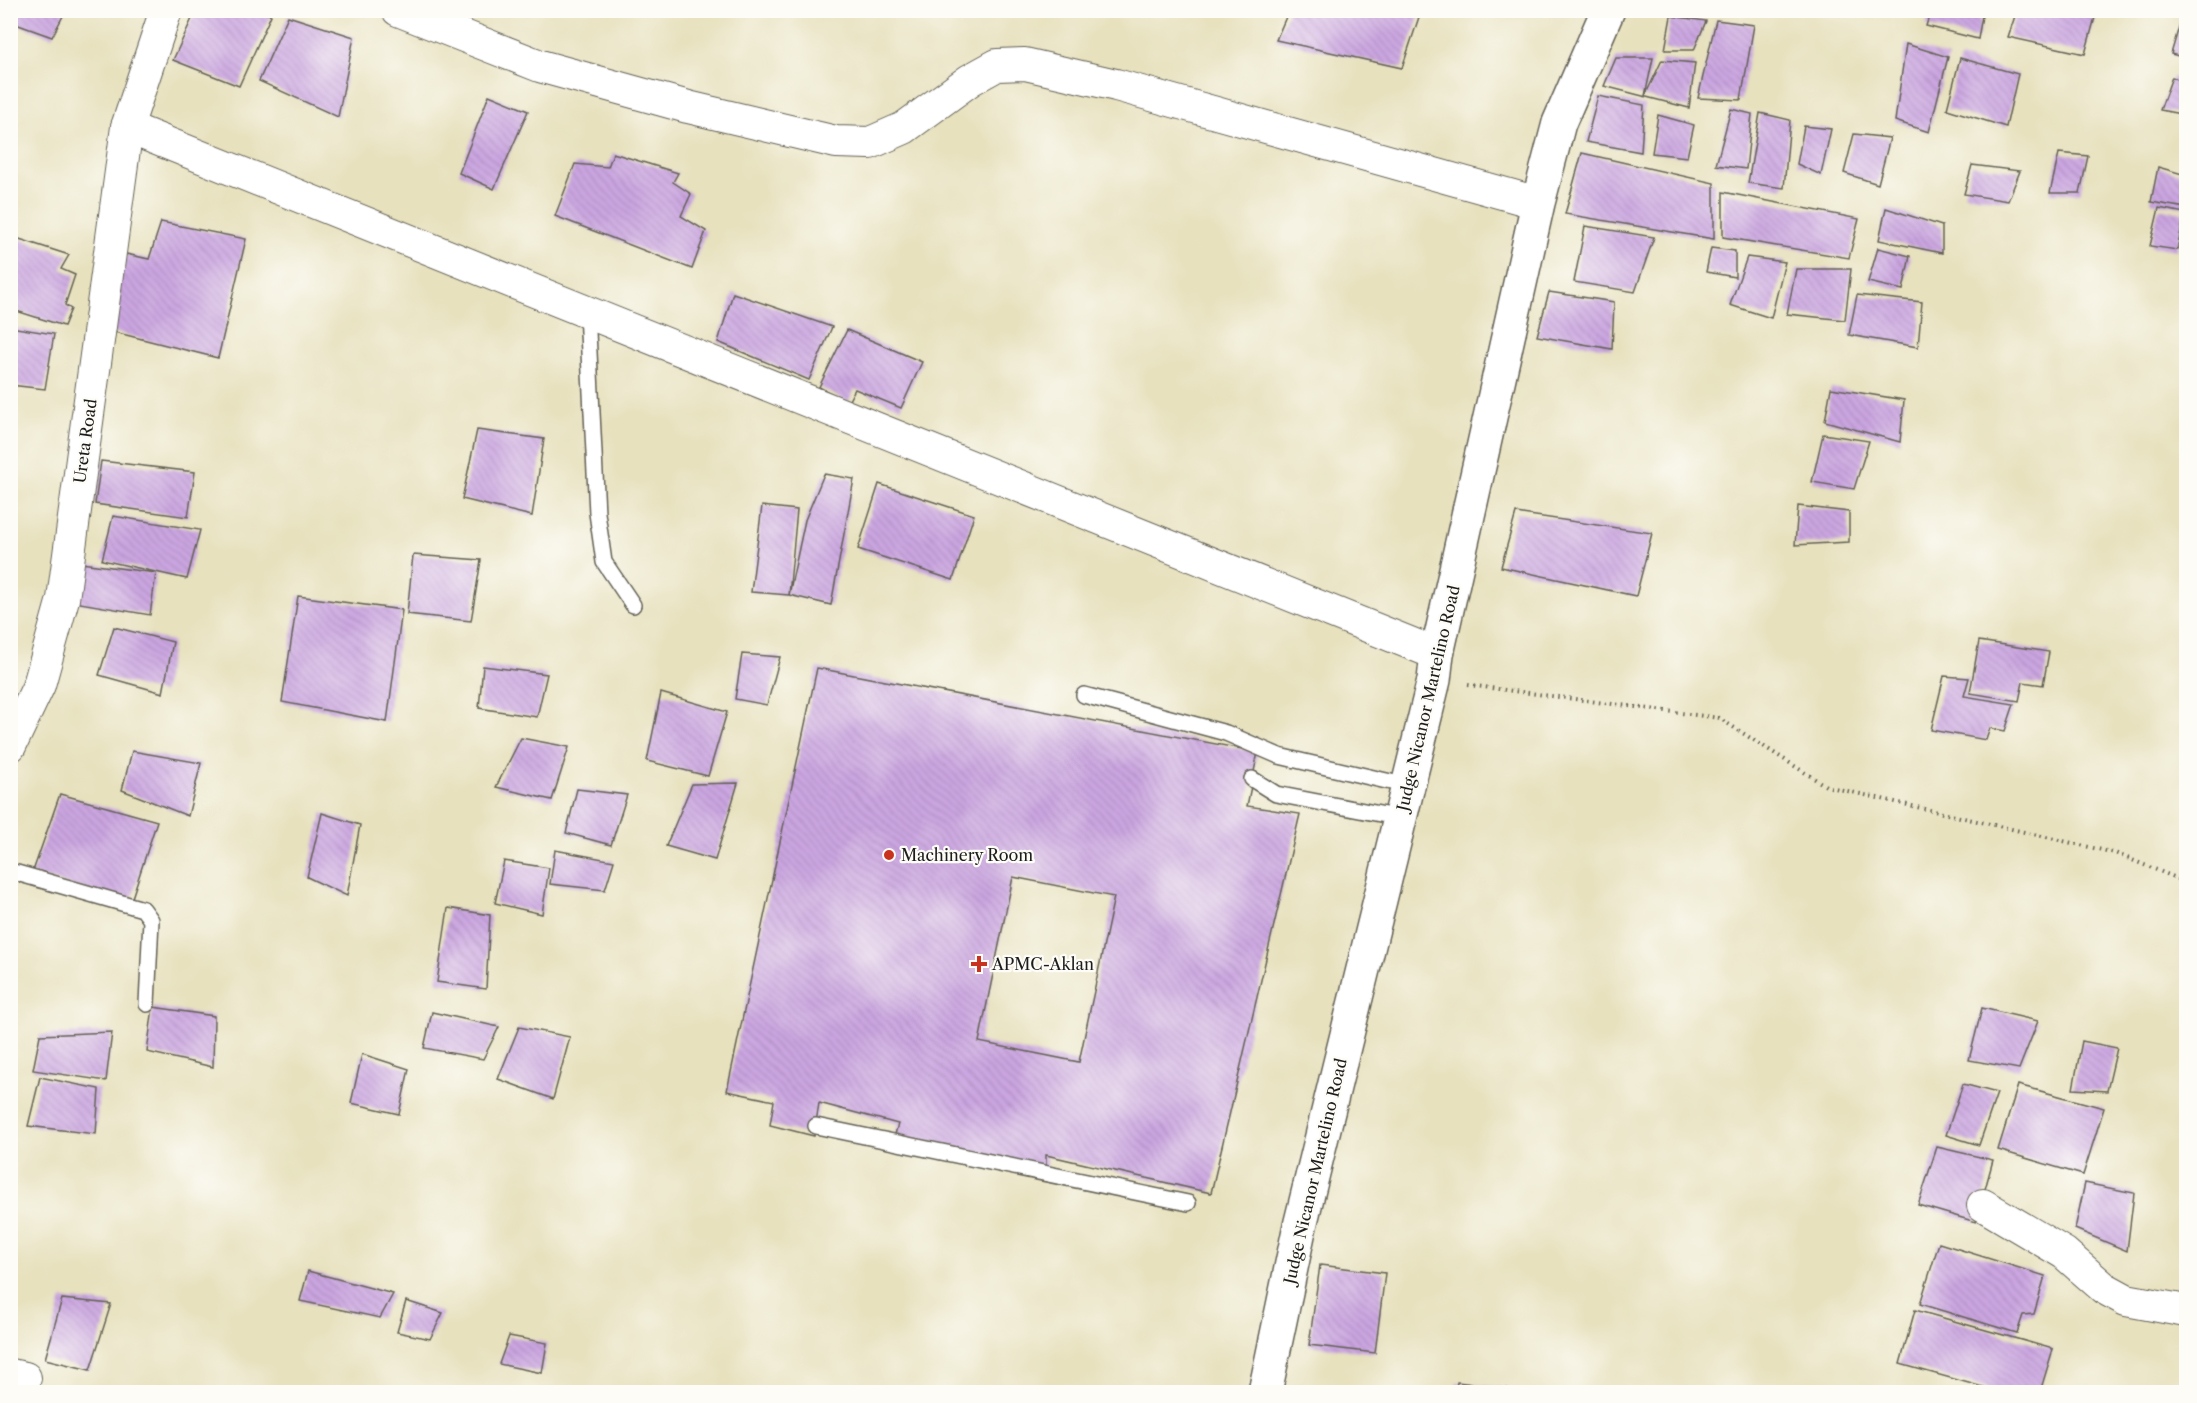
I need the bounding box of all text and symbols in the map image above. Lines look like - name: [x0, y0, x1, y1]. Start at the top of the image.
- street label: Ureta Road: [69, 397, 101, 485]
- street label: Judge Nicanor Martelino Road: [1392, 583, 1464, 816]
- place label: Machinery Room: [901, 845, 1033, 865]
- marker: Machinery Room: [882, 848, 896, 862]
- place label: APMC-Aklan: [991, 954, 1094, 974]
- marker: APMC-Aklan: [970, 955, 988, 973]
- street label: Judge Nicanor Martelino Road: [1279, 1056, 1351, 1289]

